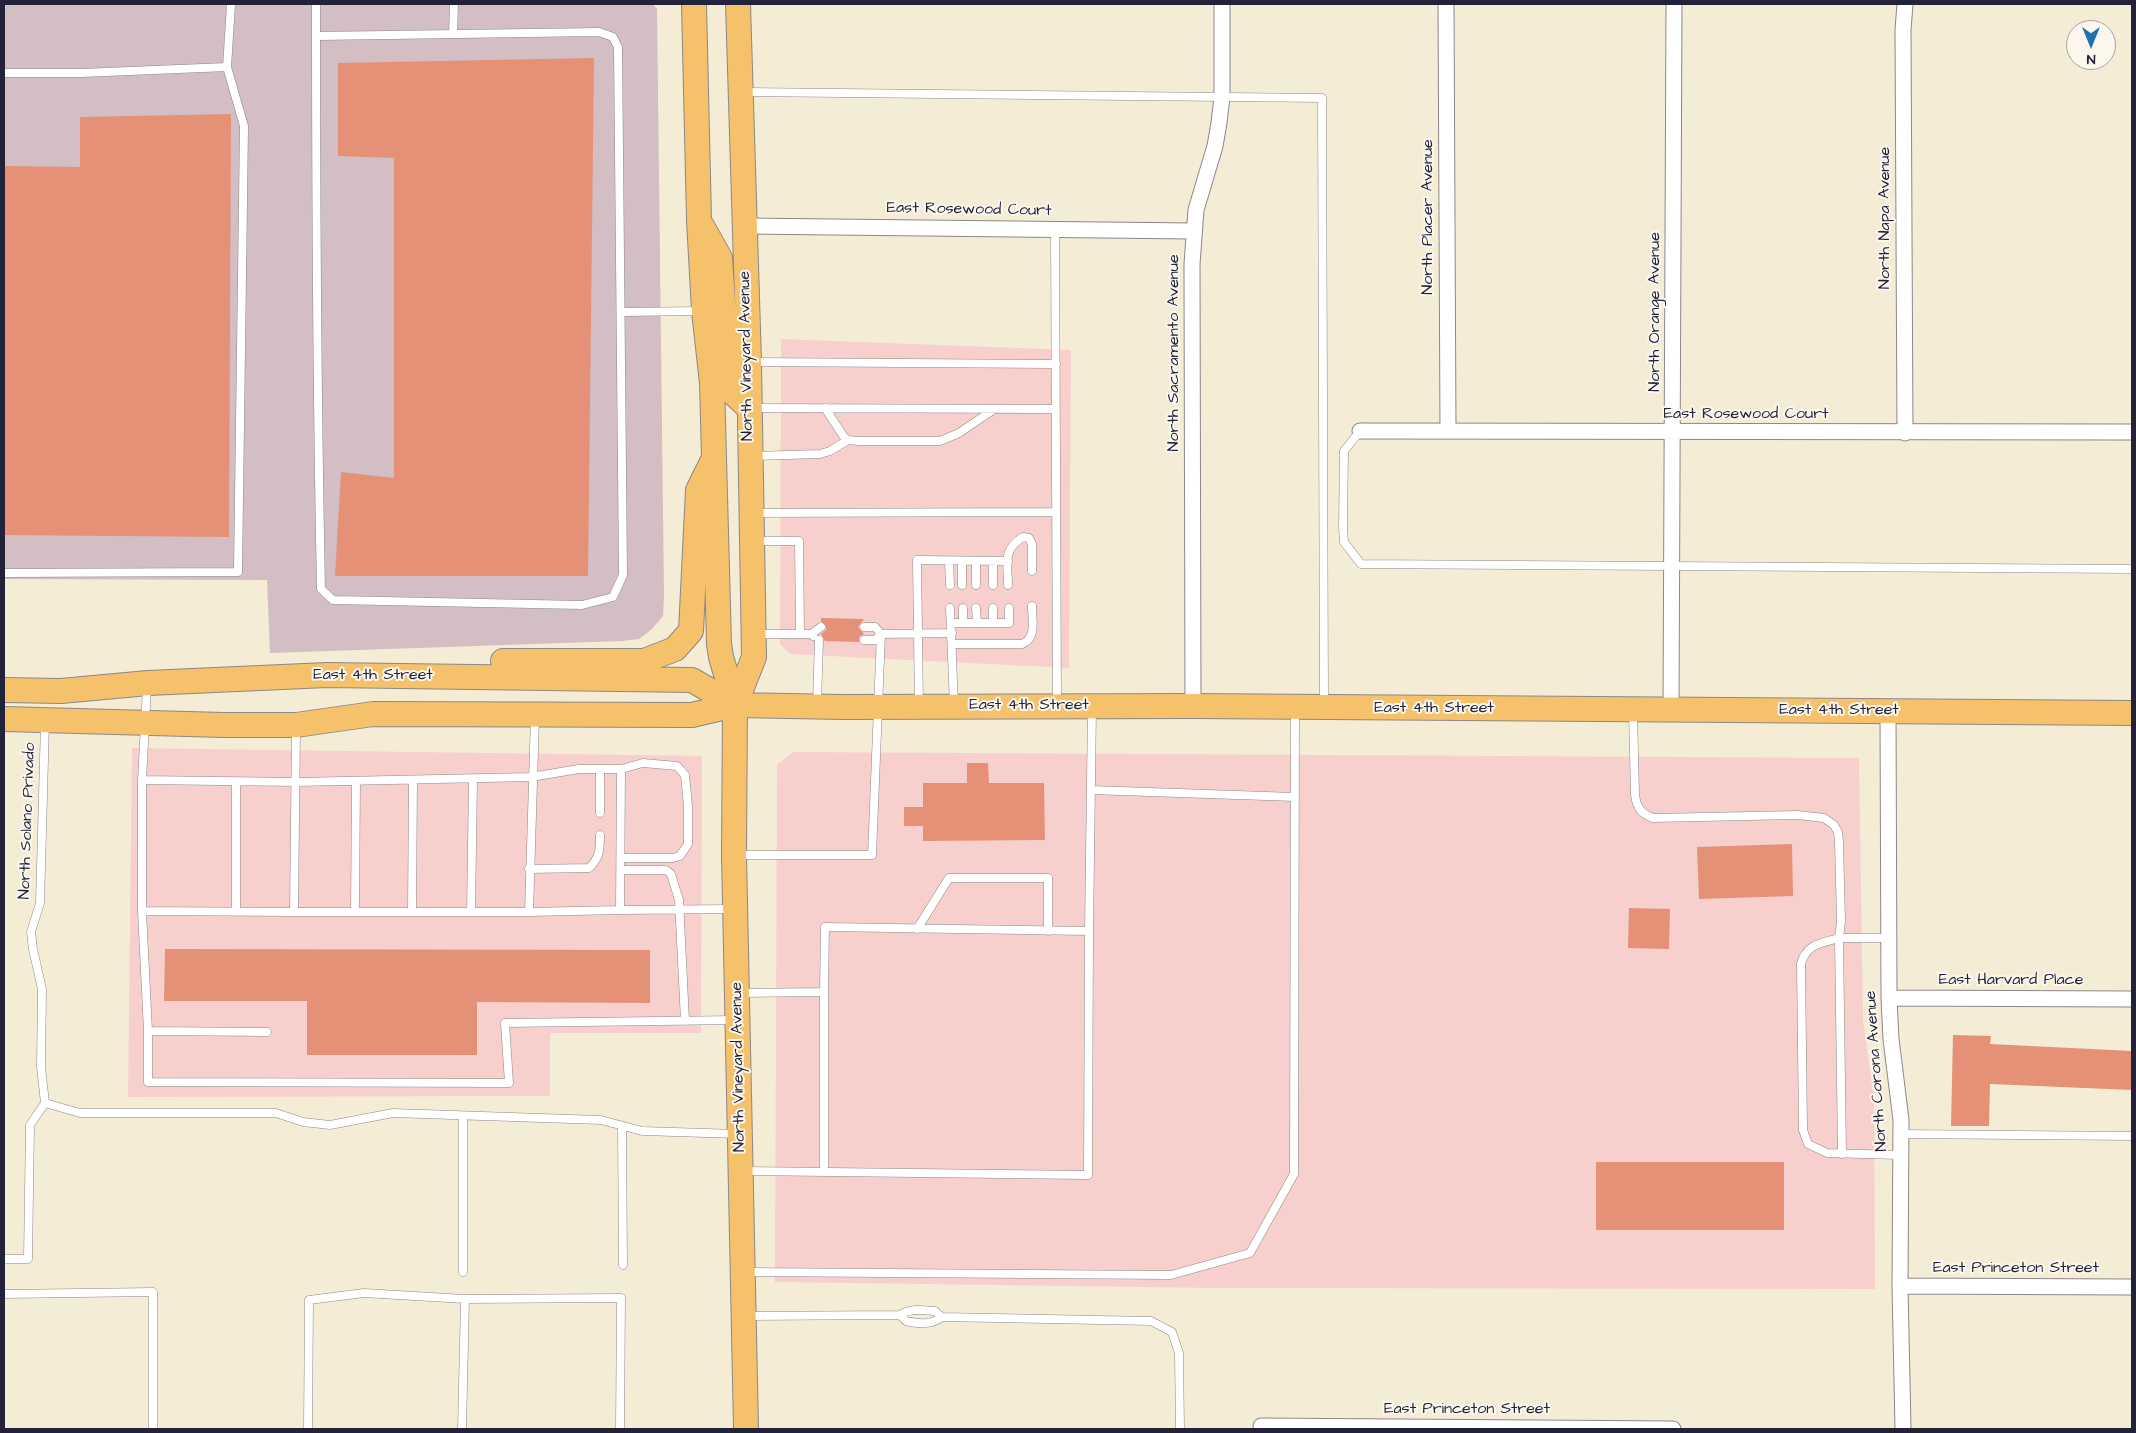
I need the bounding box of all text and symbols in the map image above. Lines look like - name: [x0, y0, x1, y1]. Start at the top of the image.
- north arrow: [2066, 20, 2116, 70]
- text: N: [2087, 49, 2095, 69]
- street label: North Placer Avenue: [1419, 139, 1439, 295]
- street label: North Napa Avenue: [1876, 147, 1896, 289]
- street label: East Rosewood Court: [886, 199, 1052, 221]
- street label: North Orange Avenue: [1646, 232, 1666, 392]
- street label: North Sacramento Avenue: [1165, 254, 1185, 452]
- street label: North Vineyard Avenue: [736, 271, 758, 441]
- street label: East Rosewood Court: [1664, 405, 1828, 425]
- street label: East 4th Street: [313, 666, 433, 686]
- street label: East 4th Street: [969, 696, 1089, 716]
- street label: East 4th Street: [1374, 699, 1494, 719]
- street label: East 4th Street: [1779, 701, 1899, 721]
- street label: North Solano Privado: [16, 742, 40, 900]
- street label: East Harvard Place: [1939, 971, 2083, 991]
- street label: North Vineyard Avenue: [728, 982, 750, 1152]
- street label: North Corona Avenue: [1862, 990, 1892, 1152]
- street label: East Princeton Street: [1933, 1259, 2099, 1279]
- street label: East Princeton Street: [1384, 1400, 1550, 1420]

